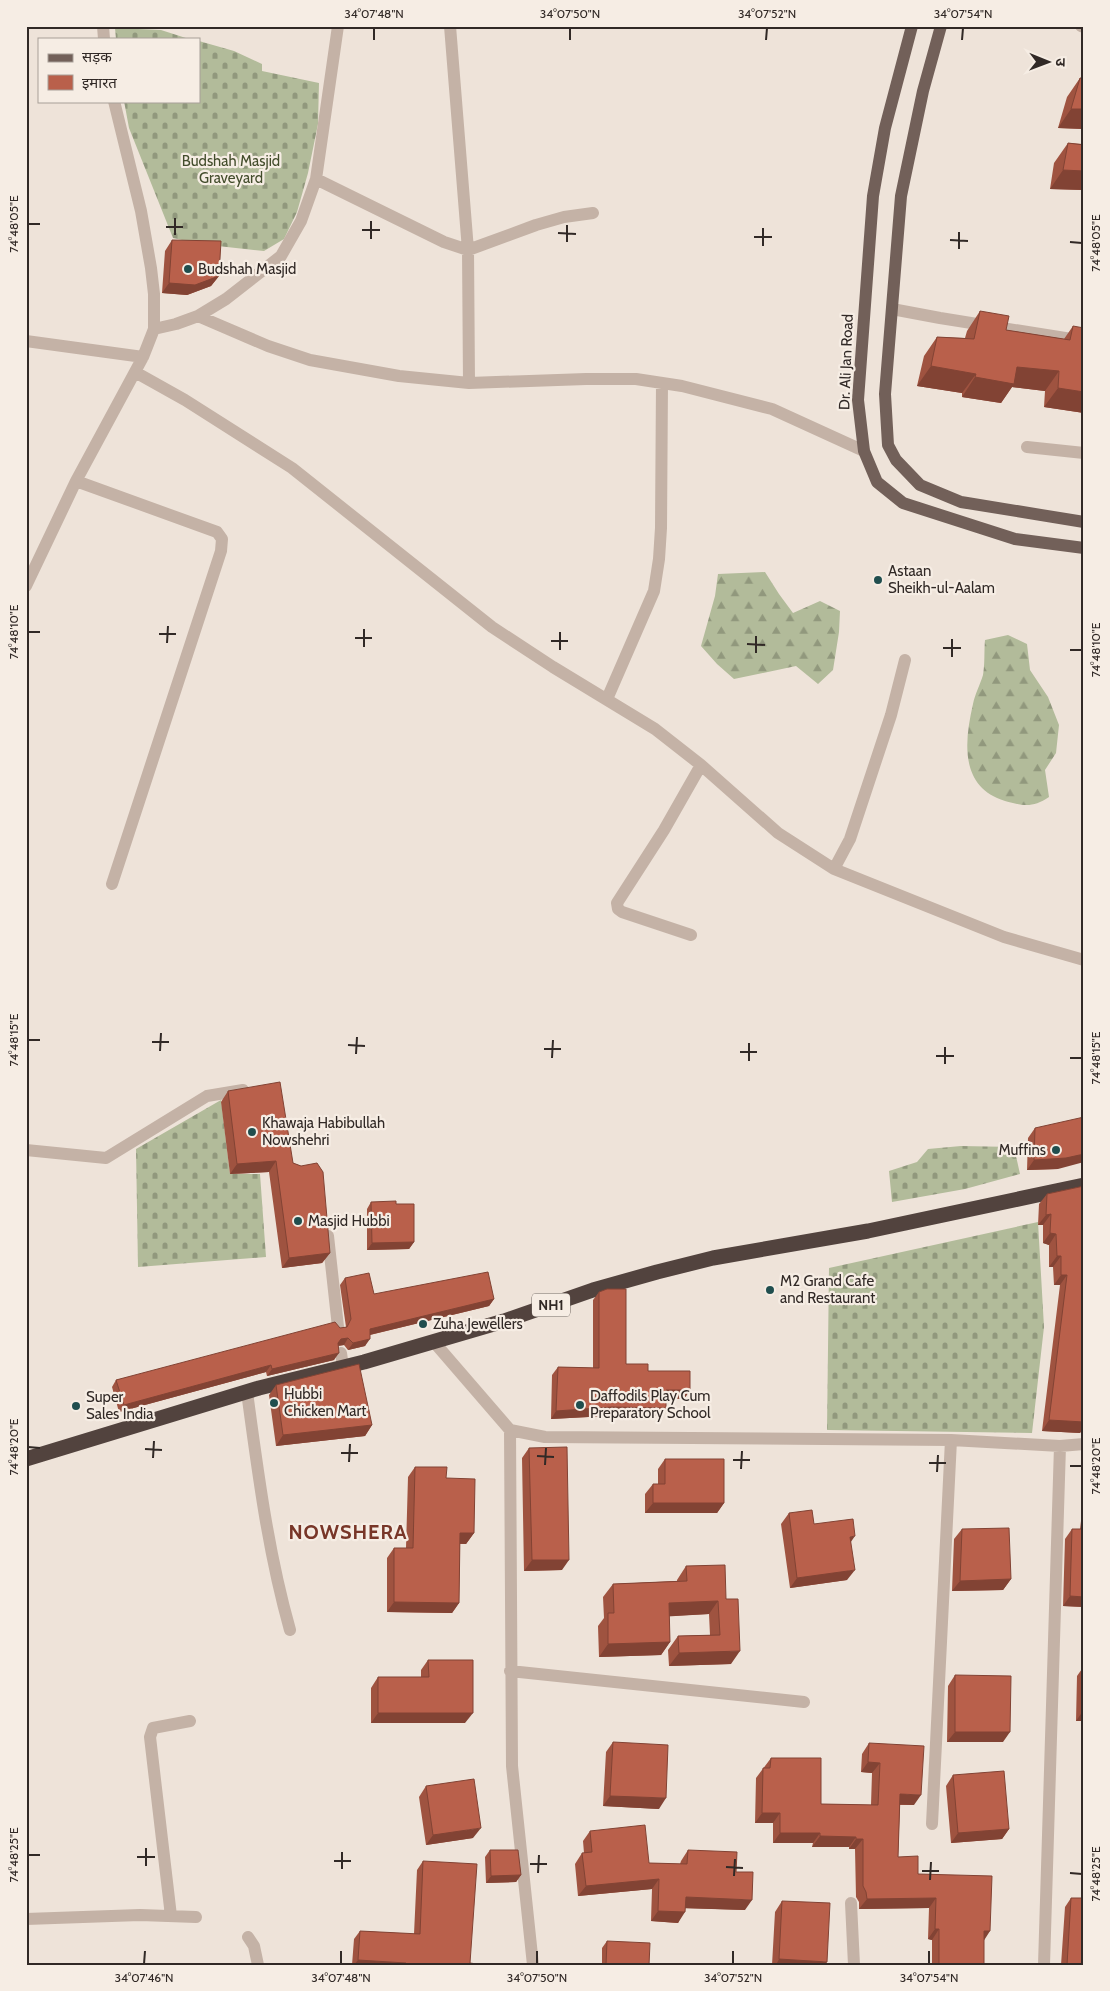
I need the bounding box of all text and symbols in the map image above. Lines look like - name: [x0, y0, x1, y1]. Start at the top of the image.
- text: 34°07'48"N: [344, 6, 404, 21]
- text: 34°07'50"N: [540, 6, 600, 21]
- text: 34°07'52"N: [738, 6, 796, 21]
- text: 34°07'54"N: [934, 6, 992, 21]
- legend: [38, 38, 200, 102]
- north arrow: [1022, 38, 1072, 88]
- text: सड़क: [82, 48, 112, 66]
- text: उ: [1052, 58, 1070, 67]
- text: इमारत: [82, 74, 117, 92]
- park label: Budshah Masjid Graveyard: [182, 152, 280, 187]
- text: 74°48'05"E: [6, 195, 21, 253]
- text: 74°48'05"E: [1088, 214, 1103, 272]
- place label: Budshah Masjid: [198, 260, 296, 278]
- marker: Budshah Masjid: [182, 263, 194, 275]
- street label: Dr. Ali Jan Road: [835, 314, 857, 410]
- place label: Astaan Sheikh-ul-Aalam: [888, 562, 995, 597]
- marker: Astaan Sheikh-ul-Aalam: [872, 574, 884, 586]
- text: 74°48'10"E: [6, 604, 21, 659]
- text: 74°48'10"E: [1088, 622, 1103, 677]
- text: 74°48'15"E: [6, 1013, 21, 1066]
- text: 74°48'15"E: [1088, 1031, 1103, 1084]
- place label: Khawaja Habibullah Nowshehri: [262, 1114, 385, 1149]
- marker: Khawaja Habibullah Nowshehri: [246, 1126, 258, 1138]
- place label: Muffins: [998, 1141, 1046, 1159]
- marker: Muffins: [1050, 1144, 1062, 1156]
- place label: Masjid Hubbi: [308, 1212, 390, 1230]
- marker: Masjid Hubbi: [292, 1215, 304, 1227]
- place label: M2 Grand Cafe and Restaurant: [780, 1272, 875, 1307]
- marker: M2 Grand Cafe and Restaurant: [764, 1284, 776, 1296]
- road number: NH1: [532, 1294, 570, 1316]
- place label: Zuha Jewellers: [433, 1315, 523, 1333]
- marker: Zuha Jewellers: [417, 1318, 429, 1330]
- place label: Hubbi Chicken Mart: [284, 1385, 366, 1420]
- place label: Daffodils Play Cum Preparatory School: [590, 1387, 711, 1422]
- place label: Super Sales India: [86, 1388, 154, 1423]
- marker: Hubbi Chicken Mart: [268, 1397, 280, 1409]
- marker: Daffodils Play Cum Preparatory School: [574, 1399, 586, 1411]
- marker: Super Sales India: [70, 1400, 82, 1412]
- text: 74°48'20"E: [6, 1418, 21, 1476]
- text: 74°48'20"E: [1088, 1437, 1103, 1495]
- district label: NOWSHERA: [288, 1520, 408, 1544]
- text: 74°48'25"E: [6, 1827, 21, 1883]
- text: 74°48'25"E: [1088, 1846, 1103, 1902]
- text: 34°07'46"N: [115, 1970, 173, 1985]
- text: 34°07'48"N: [311, 1970, 371, 1985]
- text: 34°07'50"N: [507, 1970, 567, 1985]
- text: 34°07'52"N: [704, 1970, 762, 1985]
- text: 34°07'54"N: [900, 1970, 958, 1985]

